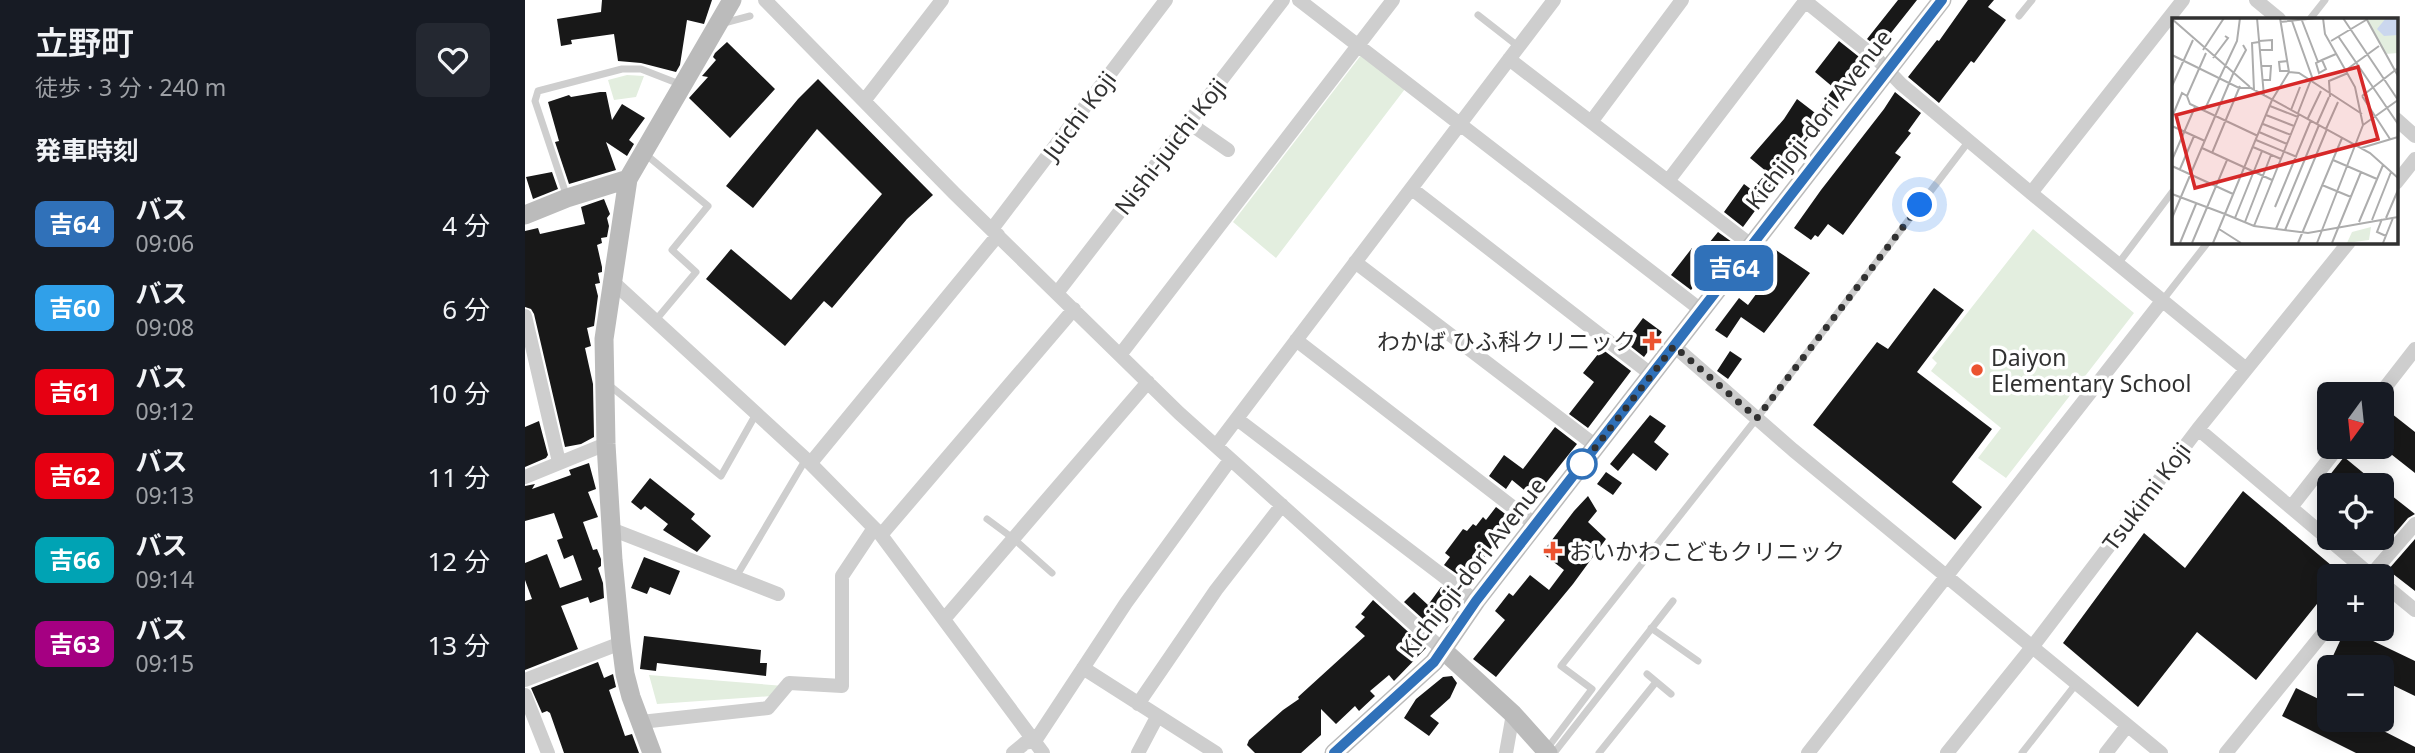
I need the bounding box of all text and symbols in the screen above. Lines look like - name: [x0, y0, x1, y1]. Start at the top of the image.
- inset map: [2172, 18, 2397, 243]
- text: 立野町: [35, 20, 134, 65]
- street label: Kichijoji-dori Avenue: [1737, 22, 1899, 216]
- button: heart: [416, 23, 490, 97]
- street label: Juichi Koji: [1034, 64, 1123, 168]
- text: 徒歩 · 3 分 · 240 m: [35, 71, 226, 103]
- street label: Nishi-juichi Koji: [1107, 71, 1233, 221]
- text: 発車時刻: [35, 132, 139, 168]
- your location: [1902, 187, 1937, 222]
- text: バス: [135, 191, 187, 227]
- text: 吉64: [49, 207, 100, 240]
- text: 4 分: [442, 207, 490, 243]
- text: 09:06: [135, 227, 194, 259]
- line badge: 吉64: [1694, 245, 1774, 291]
- text: 吉64: [1708, 251, 1760, 284]
- text: バス: [135, 275, 187, 311]
- text: 吉60: [49, 291, 100, 324]
- text: 6 分: [442, 291, 490, 327]
- text: 09:08: [135, 311, 194, 343]
- place label: わかば ひふ科クリニック: [1377, 325, 1636, 357]
- marker: わかば ひふ科クリニック: [1642, 331, 1662, 351]
- place label: Daiyon Elementary School: [1991, 341, 2191, 399]
- text: バス: [135, 359, 187, 395]
- marker: Daiyon Elementary School: [1969, 362, 1985, 378]
- text: 吉61: [49, 375, 100, 408]
- text: 10 分: [427, 375, 490, 411]
- north arrow: [2317, 382, 2394, 458]
- map controls: [2317, 382, 2394, 732]
- text: 09:12: [135, 395, 194, 427]
- street label: Tsukimi Koji: [2095, 435, 2197, 557]
- text: バス: [135, 443, 187, 479]
- unlabelled marker: [1567, 449, 1597, 479]
- text: 吉62: [49, 459, 100, 492]
- text: 11 分: [427, 459, 490, 495]
- street label: Kichijoji-dori Avenue: [1391, 470, 1553, 664]
- button: locate: [2317, 473, 2394, 550]
- text: 09:13: [135, 479, 194, 511]
- text: バス: [135, 527, 187, 563]
- place label: おいかわこどもクリニック: [1569, 535, 1845, 567]
- marker: おいかわこどもクリニック: [1543, 541, 1563, 561]
- text: 吉66: [49, 543, 100, 576]
- text: 12 分: [427, 543, 490, 579]
- text: 09:14: [135, 563, 194, 595]
- button: +: [2317, 564, 2394, 641]
- text: バス: [135, 611, 187, 647]
- text: 吉63: [49, 627, 100, 660]
- text: 13 分: [427, 627, 490, 663]
- text: 09:15: [135, 647, 194, 679]
- button: −: [2317, 655, 2394, 732]

